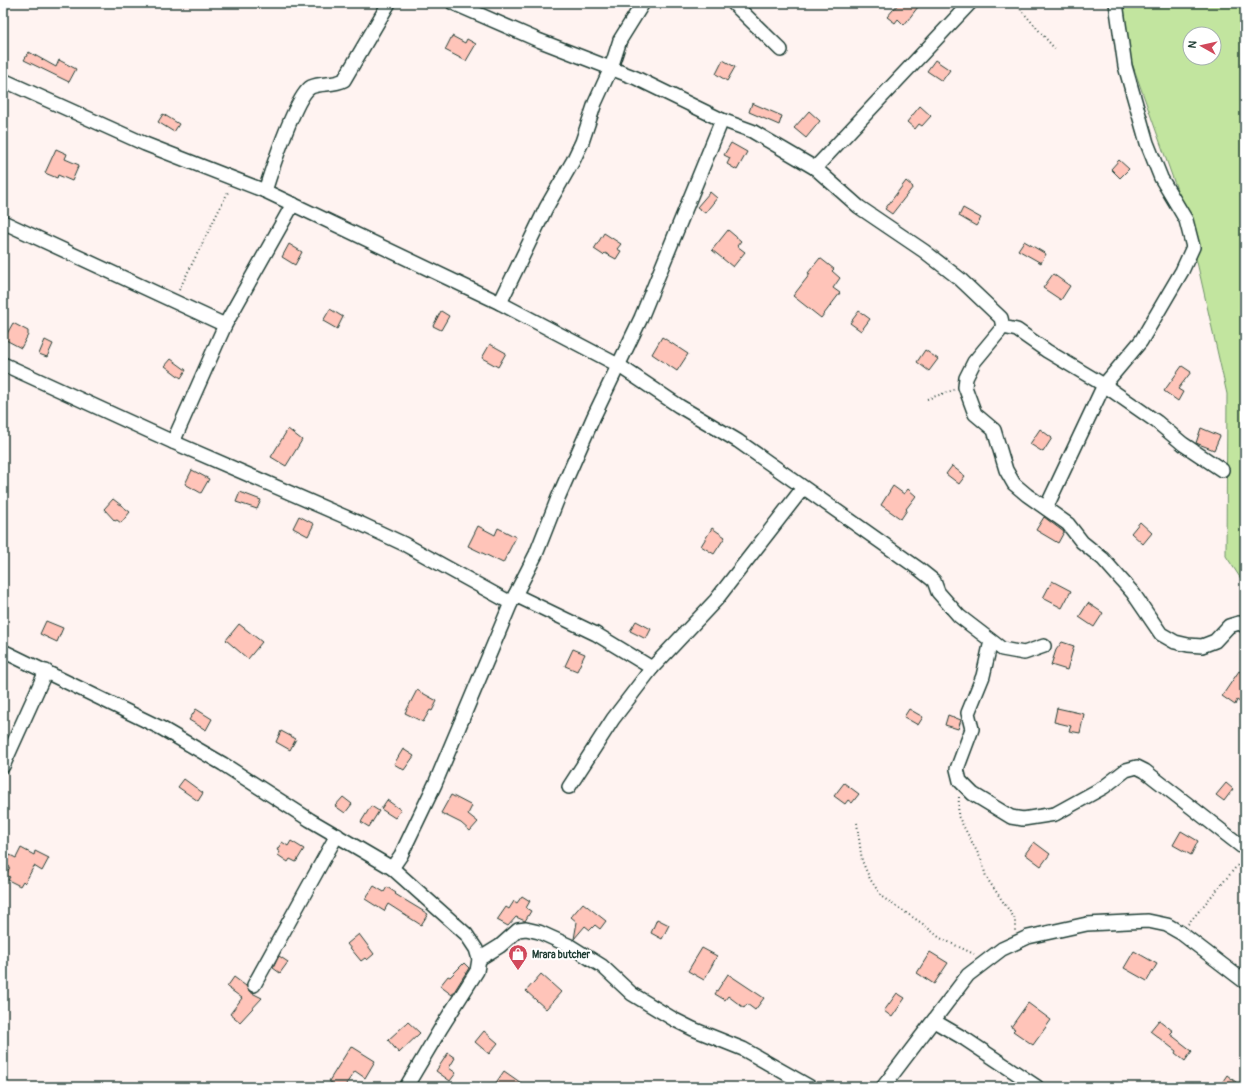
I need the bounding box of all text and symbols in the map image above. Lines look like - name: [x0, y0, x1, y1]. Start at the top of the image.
- north arrow: [1182, 26, 1222, 66]
- text: N: [1186, 40, 1200, 49]
- shop icon: Mrara butcher: [507, 943, 529, 971]
- place label: Mrara butcher: [532, 949, 590, 961]

